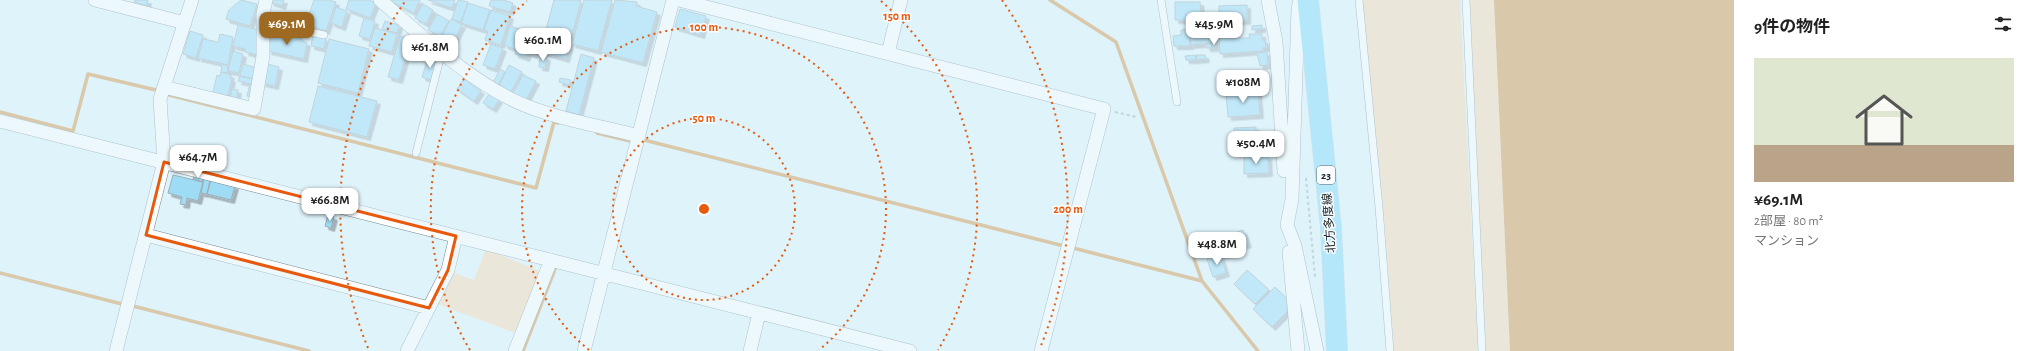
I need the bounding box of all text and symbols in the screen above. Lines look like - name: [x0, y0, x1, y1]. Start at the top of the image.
- text: 150 m: [883, 10, 911, 22]
- pin: ¥69.1M: [254, 12, 320, 46]
- pin: ¥45.9M: [1181, 12, 1247, 46]
- icon: filters: [1992, 13, 2014, 35]
- text: ¥69.1M: [268, 18, 306, 31]
- text: ¥45.9M: [1195, 18, 1233, 31]
- text: 9件の物件: [1754, 18, 1830, 35]
- text: 100 m: [690, 21, 718, 33]
- pin: ¥60.1M: [510, 28, 576, 62]
- text: ¥60.1M: [524, 34, 562, 47]
- pin: ¥61.8M: [397, 35, 463, 69]
- text: ¥61.8M: [411, 41, 449, 54]
- pin: ¥108M: [1215, 70, 1271, 104]
- text: ¥108M: [1225, 76, 1261, 89]
- icon: home: [1848, 84, 1920, 156]
- text: 50 m: [693, 112, 716, 124]
- pin: ¥50.4M: [1223, 131, 1289, 165]
- text: ¥50.4M: [1236, 137, 1276, 150]
- pin: ¥64.7M: [165, 145, 231, 179]
- text: ¥64.7M: [179, 151, 217, 164]
- road number: 23: [1317, 166, 1335, 184]
- pin: ¥66.8M: [297, 188, 363, 222]
- text: ¥69.1M: [1754, 191, 1803, 208]
- street label: 北方多度線: [1320, 193, 1337, 253]
- text: ¥66.8M: [310, 194, 350, 207]
- centre of rings: [697, 202, 711, 216]
- text: 200 m: [1053, 203, 1083, 215]
- text: 2部屋 · 80 m²: [1754, 215, 1823, 228]
- pin: ¥48.8M: [1184, 232, 1250, 266]
- text: マンション: [1754, 235, 1819, 248]
- text: ¥48.8M: [1197, 238, 1237, 251]

